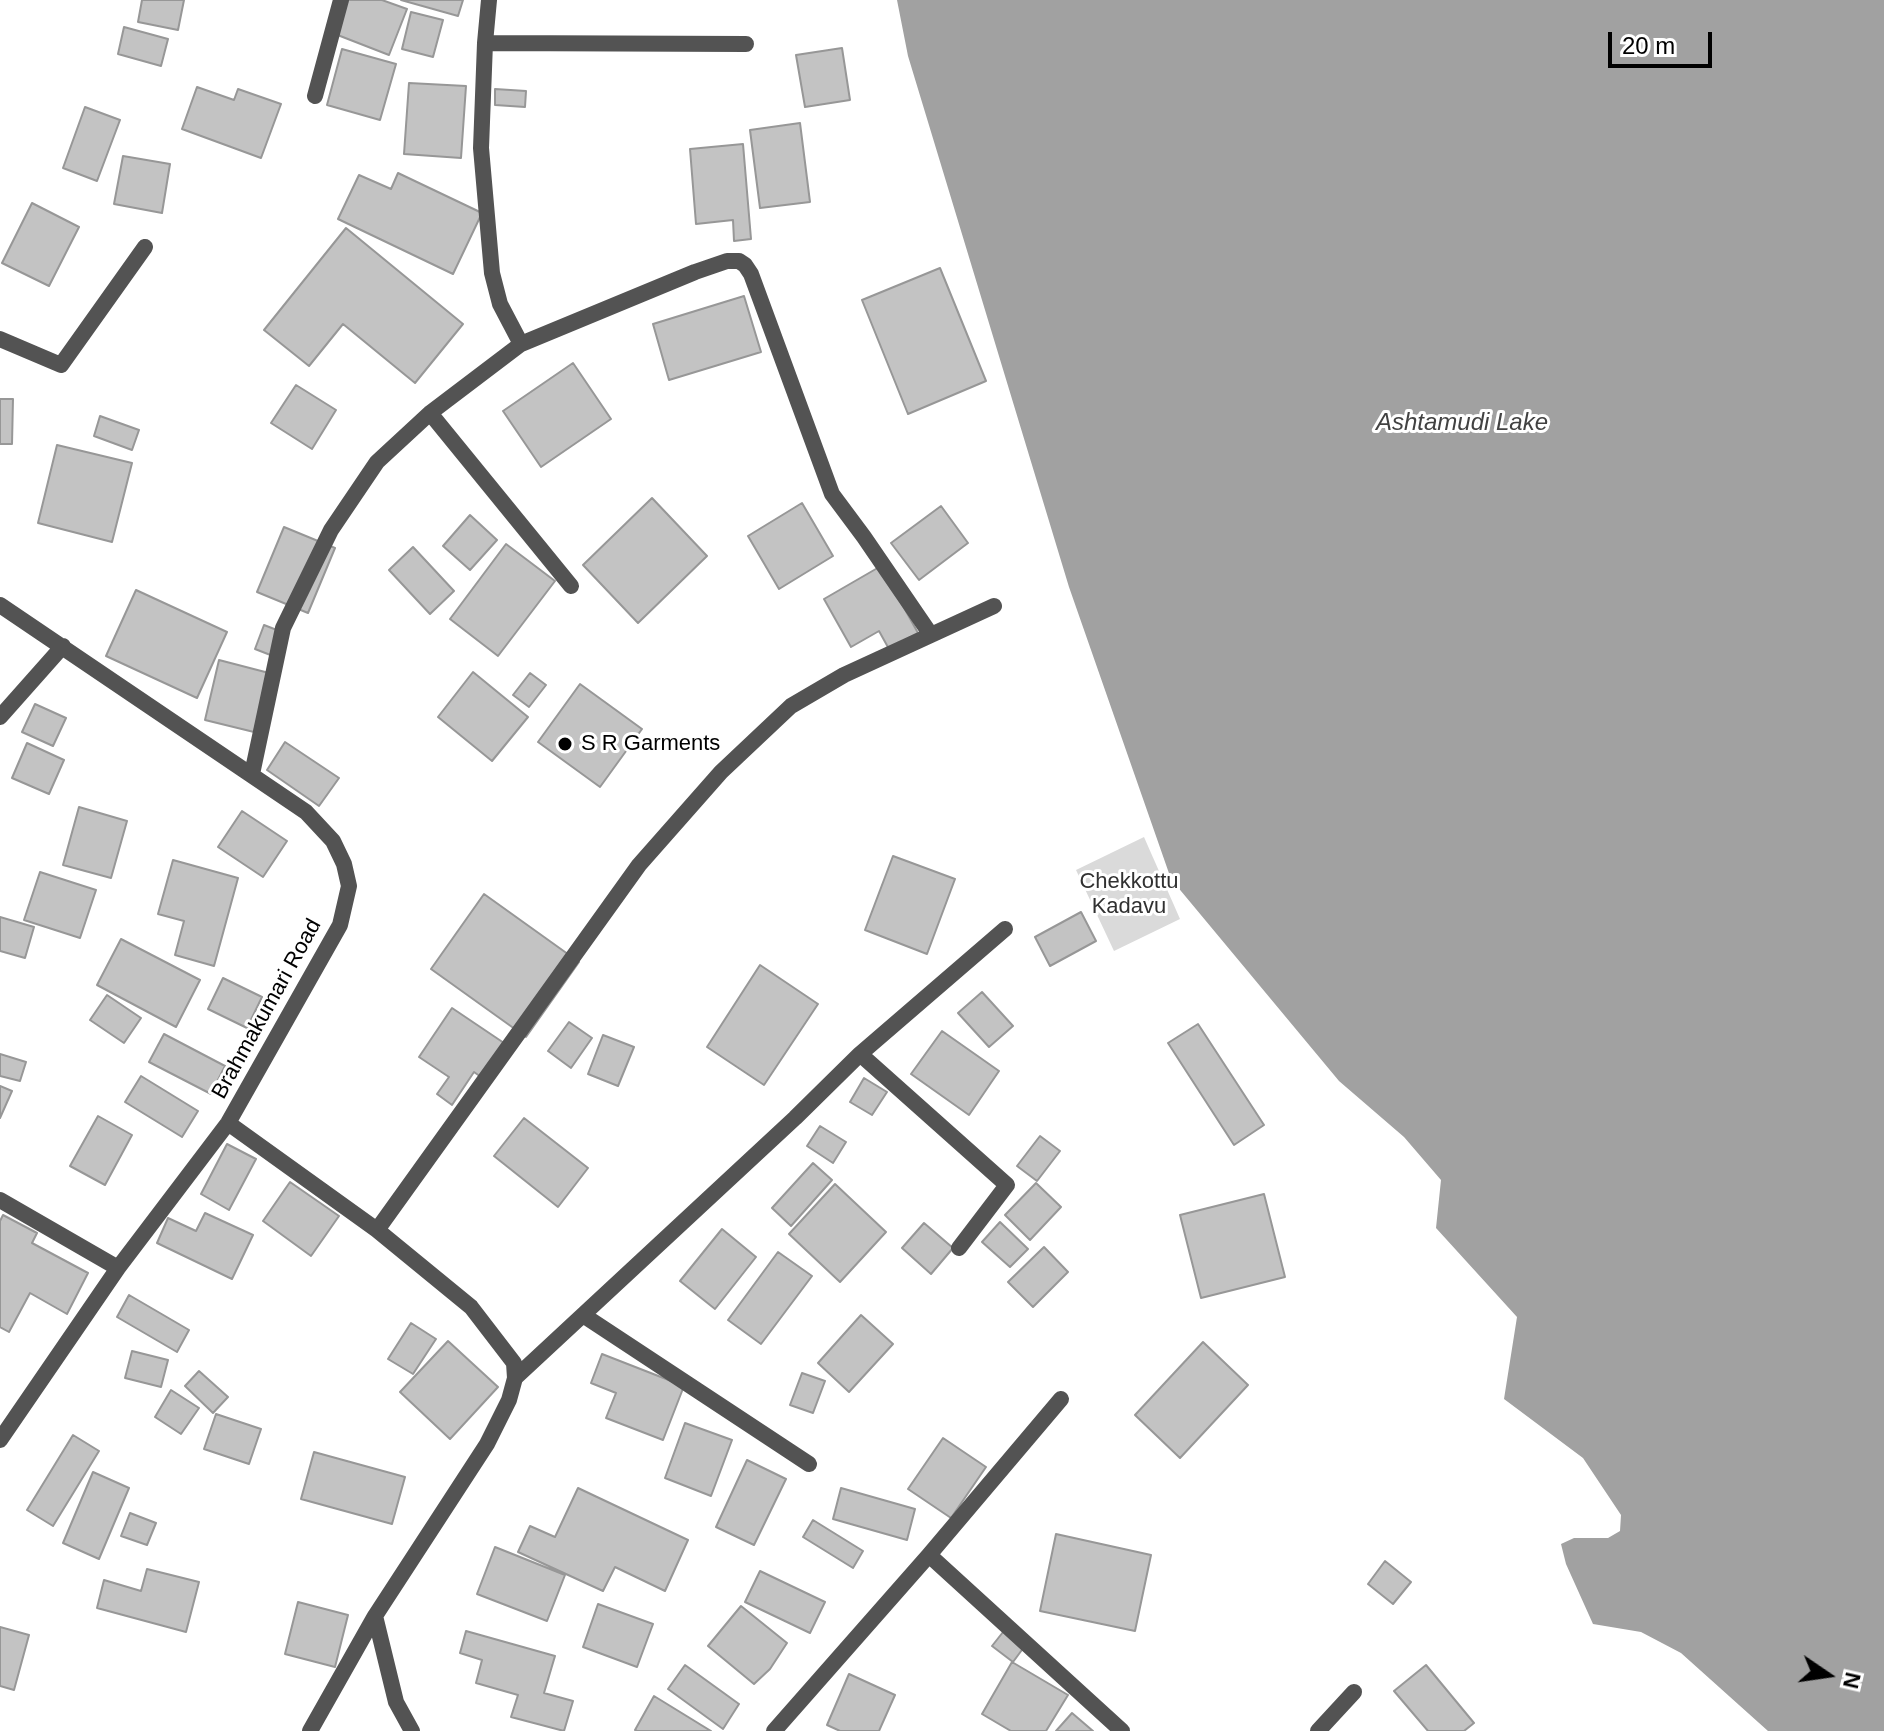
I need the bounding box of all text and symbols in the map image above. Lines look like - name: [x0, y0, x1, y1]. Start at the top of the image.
- scale bar: [1612, 16, 1716, 66]
- text: 20 m: [1622, 32, 1675, 59]
- water label: Ashtamudi Lake: [1376, 409, 1548, 437]
- place label: S R Garments: [581, 731, 720, 757]
- marker: S R Garments: [556, 735, 574, 753]
- park label: Chekkottu Kadavu: [1079, 869, 1179, 920]
- street label: Brahmakumari Road: [207, 914, 327, 1104]
- north arrow: [1788, 1635, 1868, 1715]
- text: N: [1838, 1670, 1866, 1691]

